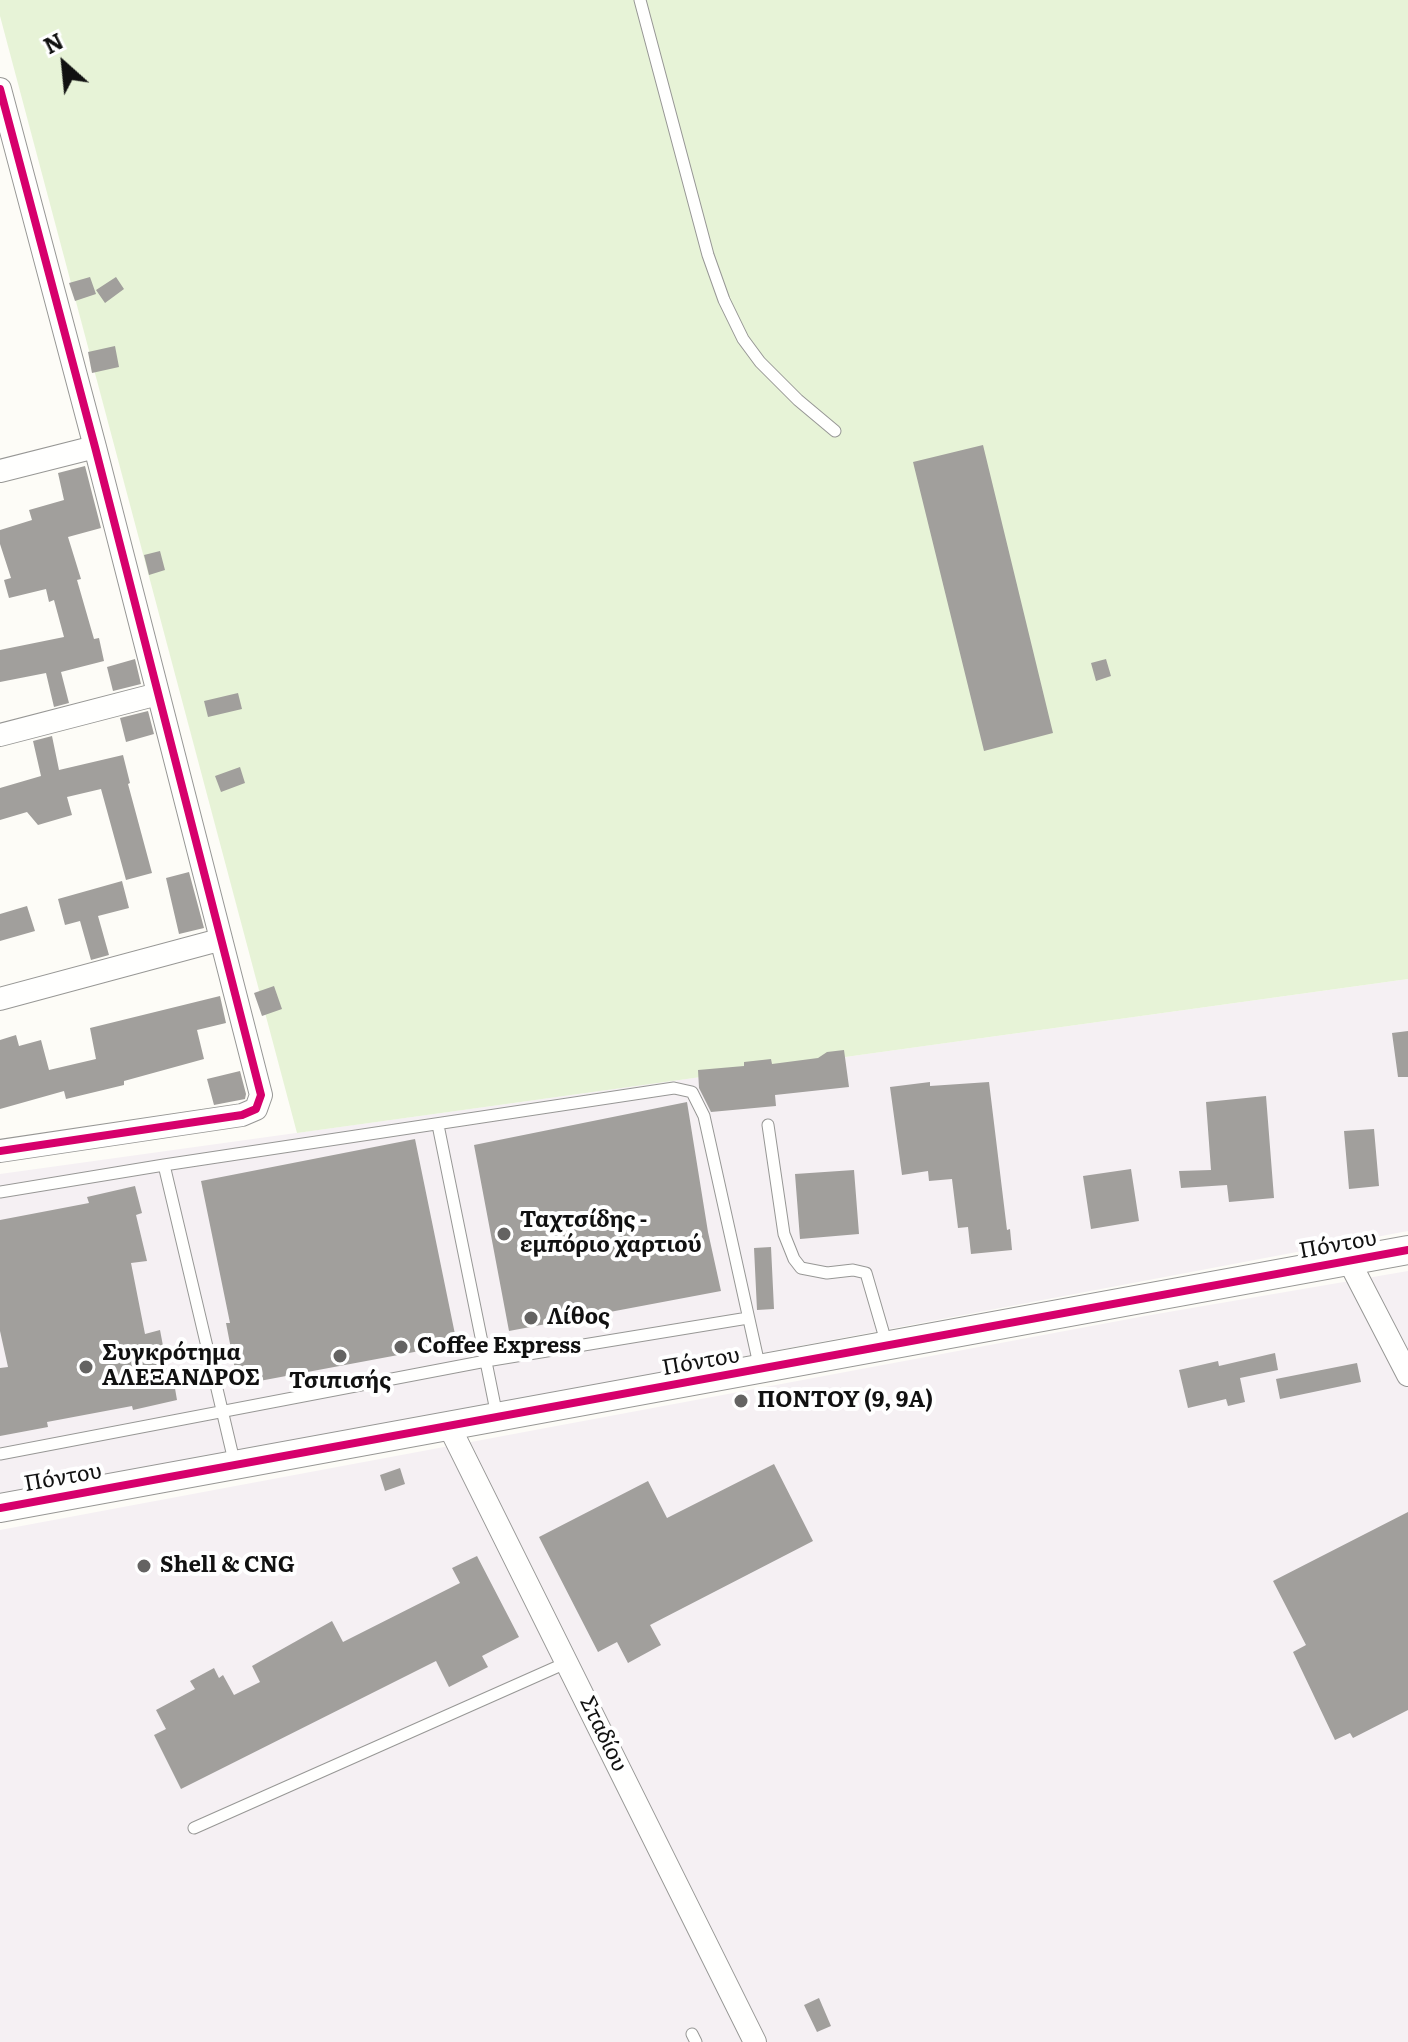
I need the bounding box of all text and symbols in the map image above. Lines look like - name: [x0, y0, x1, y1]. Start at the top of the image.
- text: N: [37, 23, 69, 61]
- north arrow: [24, 24, 104, 104]
- place label: Ταχτσίδης - εμπόριο χαρτιού: [520, 1208, 701, 1260]
- marker: Ταχτσίδης - εμπόριο χαρτιού: [495, 1225, 513, 1243]
- street label: Πόντου: [1297, 1225, 1379, 1265]
- place label: Λίθος: [547, 1305, 610, 1331]
- marker: Λίθος: [522, 1309, 540, 1327]
- place label: Coffee Express: [417, 1334, 581, 1360]
- marker: Coffee Express: [392, 1338, 410, 1356]
- place label: Συγκρότημα ΑΛΕΞΑΝΔΡΟΣ: [102, 1341, 260, 1392]
- street label: Πόντου: [660, 1342, 742, 1382]
- marker: Τσιπισής: [331, 1347, 349, 1365]
- marker: Συγκρότημα ΑΛΕΞΑΝΔΡΟΣ: [77, 1358, 95, 1376]
- place label: Τσιπισής: [289, 1369, 391, 1395]
- place label: ΠΟΝΤΟΥ (9, 9Α): [757, 1388, 933, 1414]
- marker: ΠΟΝΤΟΥ (9, 9Α): [732, 1392, 750, 1410]
- street label: Πόντου: [22, 1458, 104, 1498]
- place label: Shell & CNG: [160, 1553, 295, 1579]
- marker: Shell & CNG: [135, 1557, 153, 1575]
- street label: Σταδίου: [573, 1692, 633, 1776]

